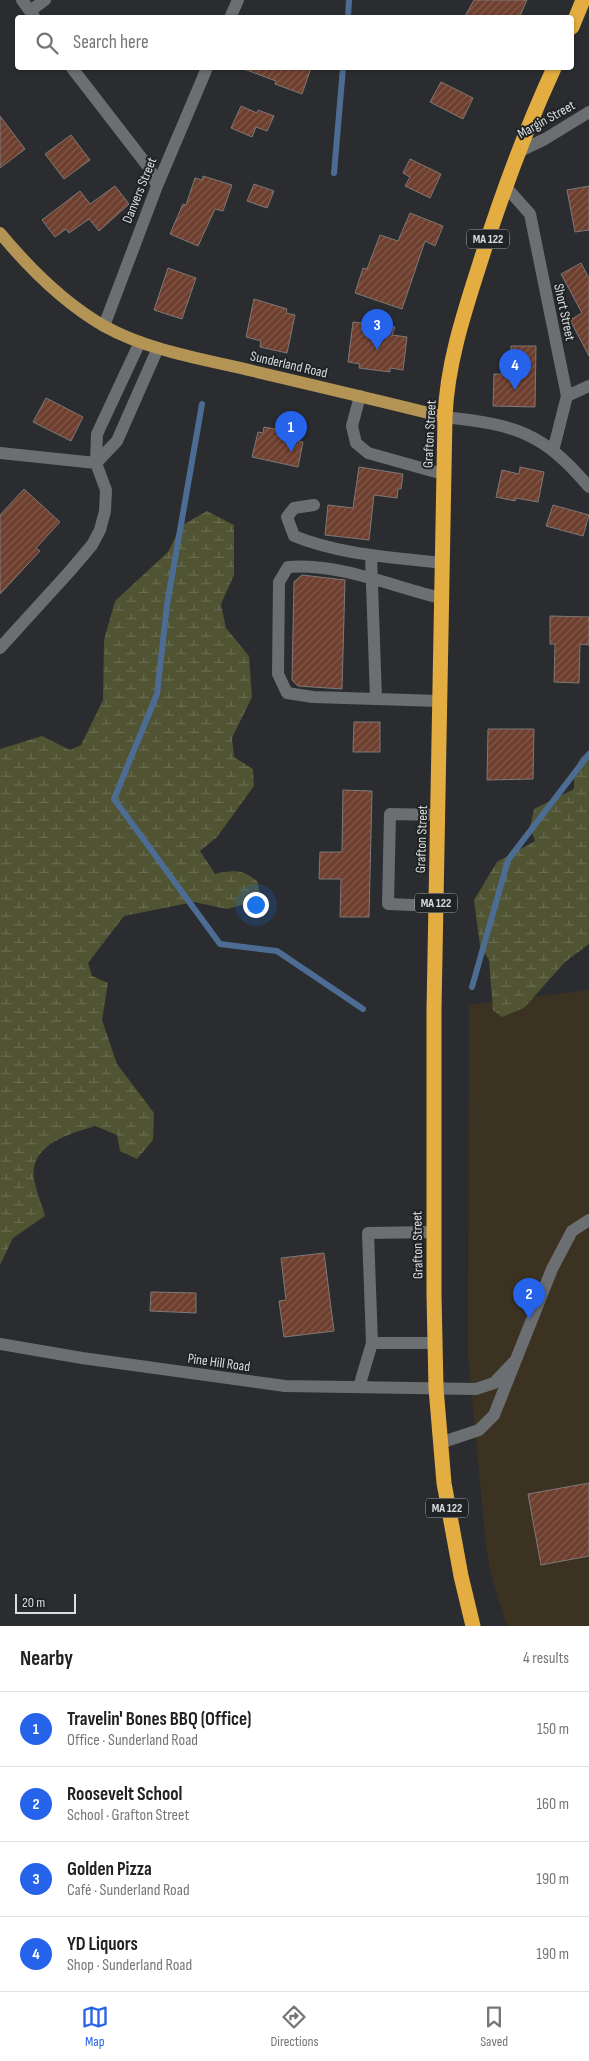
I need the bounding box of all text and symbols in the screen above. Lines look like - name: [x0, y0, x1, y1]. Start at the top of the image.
- search box: [15, 15, 574, 70]
- icon: search: [33, 29, 61, 57]
- text: Search here: [73, 31, 149, 54]
- street label: Margin Street: [514, 97, 578, 142]
- street label: Danvers Street: [119, 155, 160, 226]
- road number: MA 122: [467, 230, 509, 248]
- street label: Short Street: [550, 282, 579, 342]
- pin: 3: [361, 309, 393, 350]
- street label: Sunderland Road: [249, 347, 329, 382]
- pin: 4: [499, 349, 531, 390]
- street label: Grafton Street: [419, 400, 440, 468]
- pin: 1: [275, 411, 307, 452]
- street label: Grafton Street: [412, 805, 431, 873]
- your location: [243, 892, 269, 918]
- road number: MA 122: [415, 894, 457, 912]
- street label: Grafton Street: [408, 1211, 427, 1279]
- pin: 2: [513, 1278, 545, 1319]
- street label: Pine Hill Road: [187, 1350, 251, 1375]
- road number: MA 122: [426, 1499, 468, 1518]
- scale bar: [15, 1591, 76, 1614]
- text: 20 m: [22, 1594, 45, 1611]
- text: Nearby: [20, 1646, 73, 1671]
- text: 4 results: [523, 1649, 569, 1668]
- text: Travelin' Bones BBQ (Office): [67, 1708, 252, 1731]
- text: 1: [33, 1720, 39, 1739]
- text: 150 m: [537, 1720, 569, 1739]
- text: Office · Sunderland Road: [67, 1731, 198, 1750]
- text: Roosevelt School: [67, 1783, 182, 1806]
- text: 2: [32, 1795, 40, 1814]
- text: 160 m: [536, 1795, 569, 1814]
- text: School · Grafton Street: [67, 1806, 189, 1825]
- text: Golden Pizza: [67, 1858, 152, 1881]
- text: 3: [32, 1870, 40, 1889]
- text: 190 m: [536, 1870, 569, 1889]
- text: Café · Sunderland Road: [67, 1881, 190, 1900]
- text: YD Liquors: [67, 1933, 138, 1956]
- text: 4: [32, 1945, 40, 1964]
- text: 190 m: [536, 1945, 569, 1964]
- text: Shop · Sunderland Road: [67, 1956, 192, 1975]
- tab: Map: [81, 2003, 109, 2050]
- tab: Directions: [270, 2003, 319, 2050]
- tab: Saved: [480, 2003, 508, 2050]

